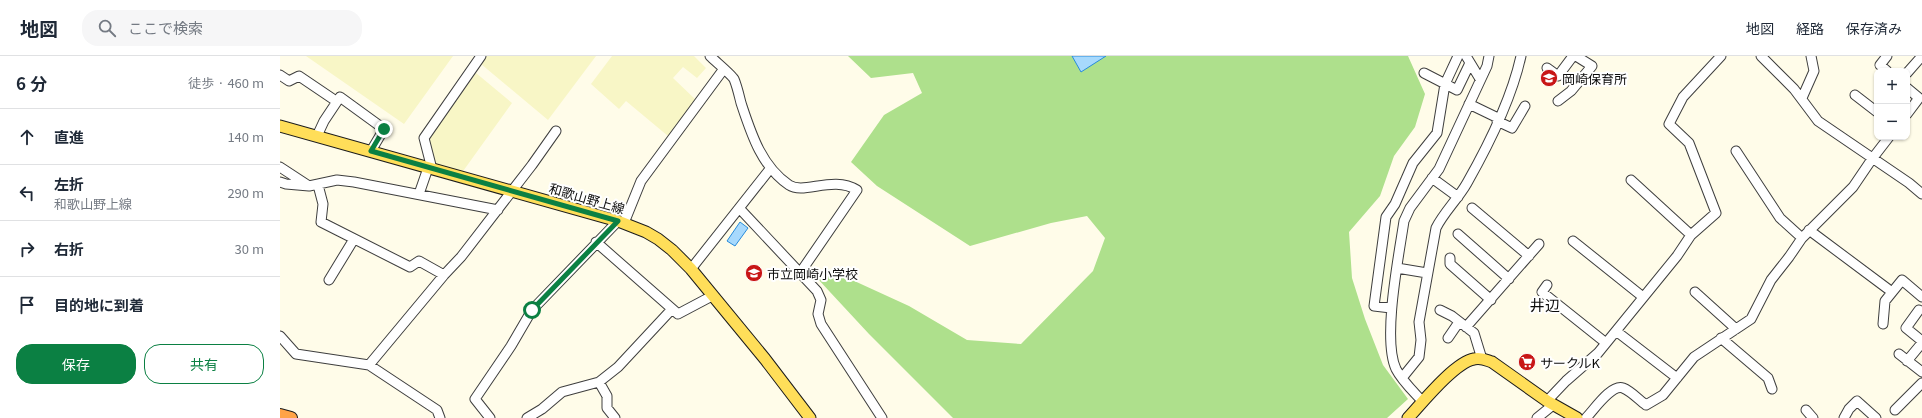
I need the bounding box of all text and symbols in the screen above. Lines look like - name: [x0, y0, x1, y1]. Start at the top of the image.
- search box: [82, 10, 362, 46]
- text: 地図: [20, 14, 58, 41]
- icon: search: [96, 17, 118, 39]
- text: ここで検索: [128, 17, 203, 38]
- text: 地図: [1746, 18, 1774, 38]
- text: 経路: [1796, 18, 1824, 38]
- text: 保存済み: [1846, 18, 1902, 38]
- school or university icon: 岡崎保育所: [1539, 68, 1559, 88]
- map controls: [1874, 68, 1910, 140]
- button: +: [1874, 68, 1910, 104]
- place label: 岡崎保育所: [1562, 69, 1627, 88]
- text: 6 分: [16, 70, 47, 95]
- text: 徒歩 · 460 m: [188, 73, 264, 92]
- button: −: [1874, 104, 1910, 140]
- route end: [375, 120, 393, 138]
- icon: ahead: [16, 126, 38, 148]
- text: 直進: [54, 126, 84, 147]
- text: 140 m: [227, 127, 264, 146]
- text: 左折: [54, 173, 84, 194]
- street label: 和歌山野上線: [547, 178, 627, 218]
- icon: left: [16, 182, 38, 204]
- text: 290 m: [227, 183, 264, 202]
- text: 和歌山野上線: [54, 194, 132, 213]
- icon: right: [16, 238, 38, 260]
- text: 右折: [54, 238, 84, 259]
- text: 30 m: [235, 239, 264, 258]
- school or university icon: 市立岡崎小学校: [744, 263, 764, 283]
- place label: 市立岡崎小学校: [767, 264, 858, 283]
- icon: arrive: [16, 294, 38, 316]
- text: 目的地に到着: [54, 294, 144, 315]
- district label: 井辺: [1530, 294, 1560, 315]
- route start: [523, 301, 541, 319]
- button: 保存: [16, 344, 136, 384]
- button: 共有: [144, 344, 264, 384]
- supermarket icon: サークルK: [1517, 352, 1537, 372]
- place label: サークルK: [1540, 353, 1601, 372]

